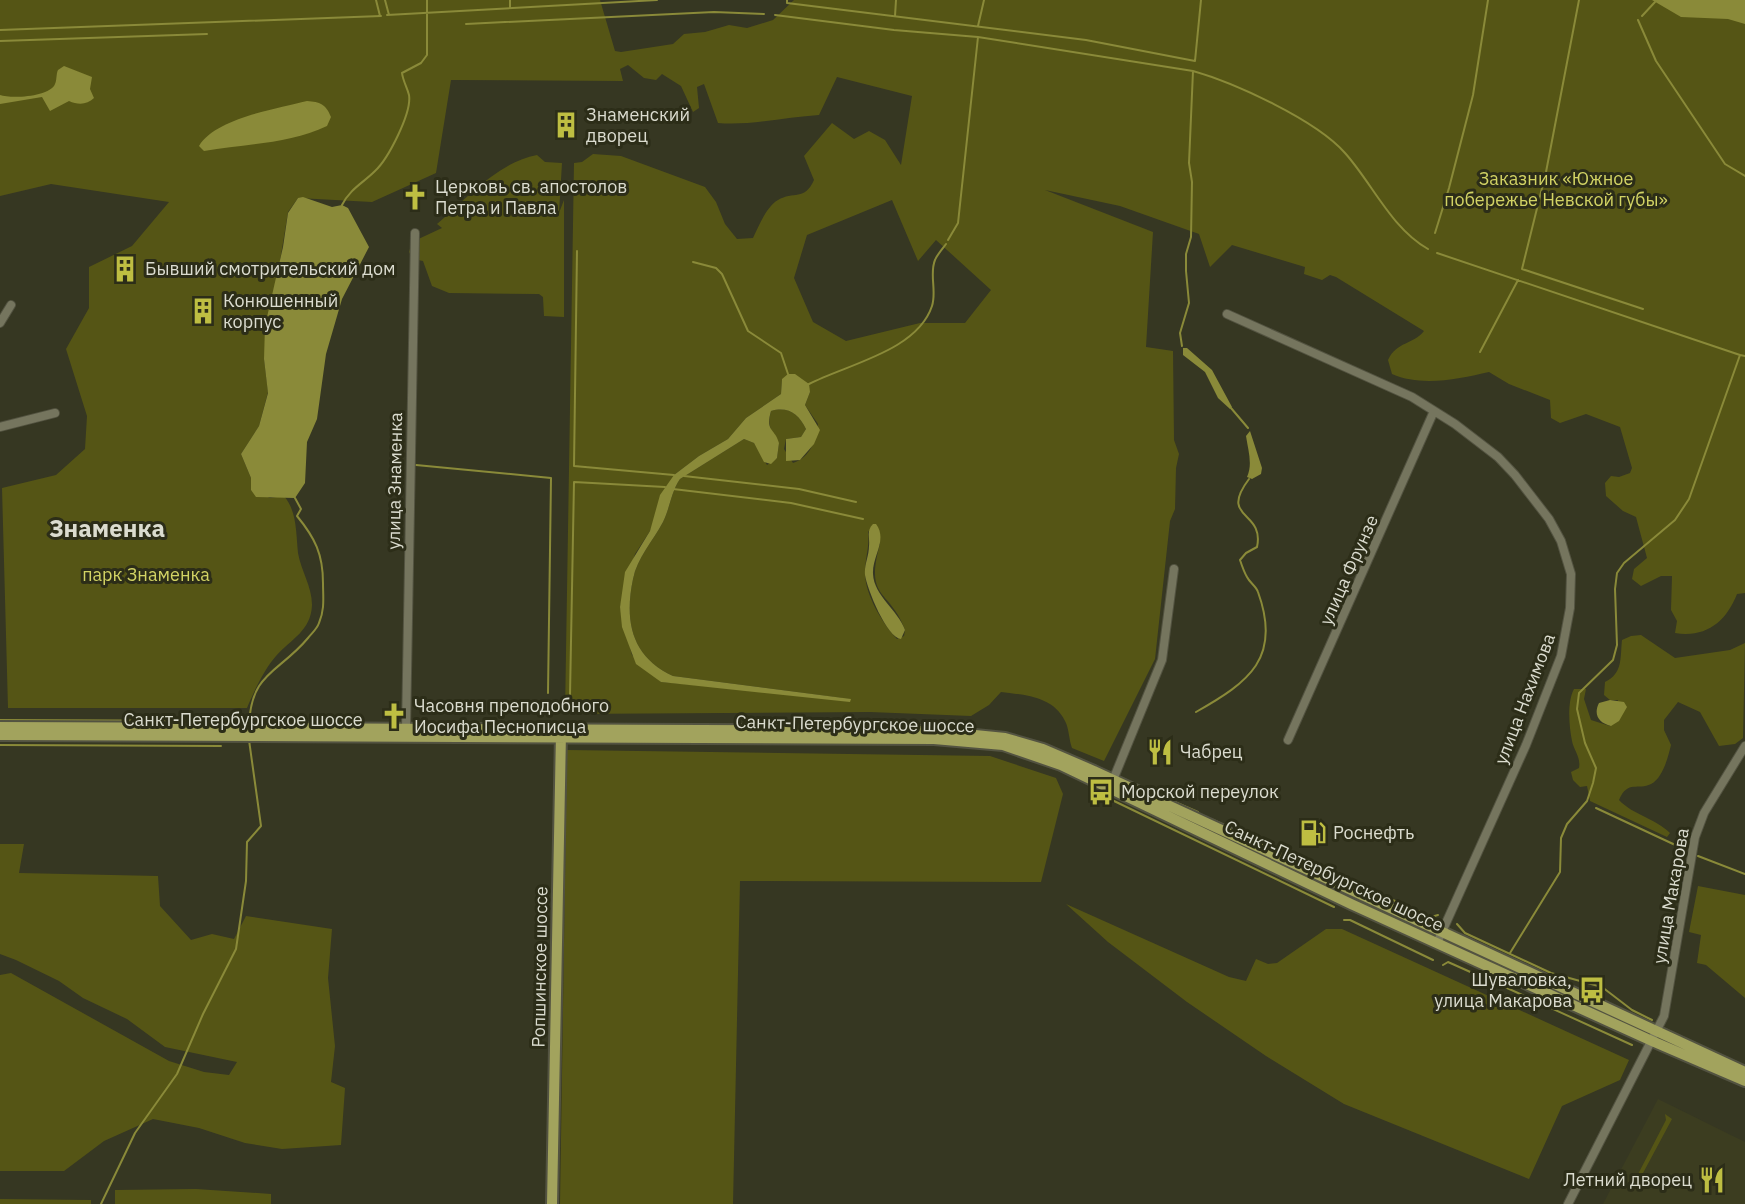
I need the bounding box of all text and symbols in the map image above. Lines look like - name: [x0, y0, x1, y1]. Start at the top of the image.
- place label: Знаменский дворец: [586, 103, 690, 147]
- building icon: Знаменский дворец: [551, 110, 581, 140]
- park label: Заказник «Южное побережье Невской губы»: [1444, 167, 1668, 211]
- place label: Церковь св. апостолов Петра и Павла: [435, 175, 627, 219]
- church icon: Церковь св. апостолов Петра и Павла: [400, 182, 430, 212]
- building icon: Бывший смотрительский дом: [110, 254, 140, 284]
- place label: Бывший смотрительский дом: [145, 257, 396, 280]
- place label: Конюшенный корпус: [223, 289, 338, 333]
- building icon: Конюшенный корпус: [188, 296, 218, 326]
- street label: улица Знаменка: [382, 412, 407, 550]
- street label: улица Фрунзе: [1314, 511, 1383, 628]
- district label: Знаменка: [49, 512, 165, 544]
- park label: парк Знаменка: [82, 563, 210, 586]
- street label: улица Нахимова: [1489, 630, 1560, 768]
- place label: Часовня преподобного Иосифа Песнописца: [414, 694, 609, 738]
- church icon: Часовня преподобного Иосифа Песнописца: [379, 701, 409, 731]
- street label: Санкт-Петербургское шоссе: [123, 708, 363, 731]
- street label: Санкт-Петербургское шоссе: [735, 710, 975, 737]
- restaurant icon: Чабрец: [1145, 737, 1175, 767]
- place label: Чабрец: [1180, 740, 1243, 763]
- bus stop icon: Морской переулок: [1086, 777, 1116, 807]
- place label: Морской переулок: [1121, 780, 1279, 803]
- street label: Санкт-Петербургское шоссе: [1221, 815, 1448, 937]
- fuel station icon: Роснефть: [1298, 818, 1328, 848]
- place label: Роснефть: [1333, 821, 1414, 844]
- street label: улица Макарова: [1647, 826, 1694, 966]
- street label: Ропшинское шоссе: [527, 886, 552, 1048]
- place label: Шуваловка, улица Макарова: [1434, 968, 1572, 1012]
- bus stop icon: Шуваловка, улица Макарова: [1577, 975, 1607, 1005]
- restaurant icon: Летний дворец: [1697, 1165, 1727, 1195]
- place label: Летний дворец: [1564, 1168, 1692, 1191]

